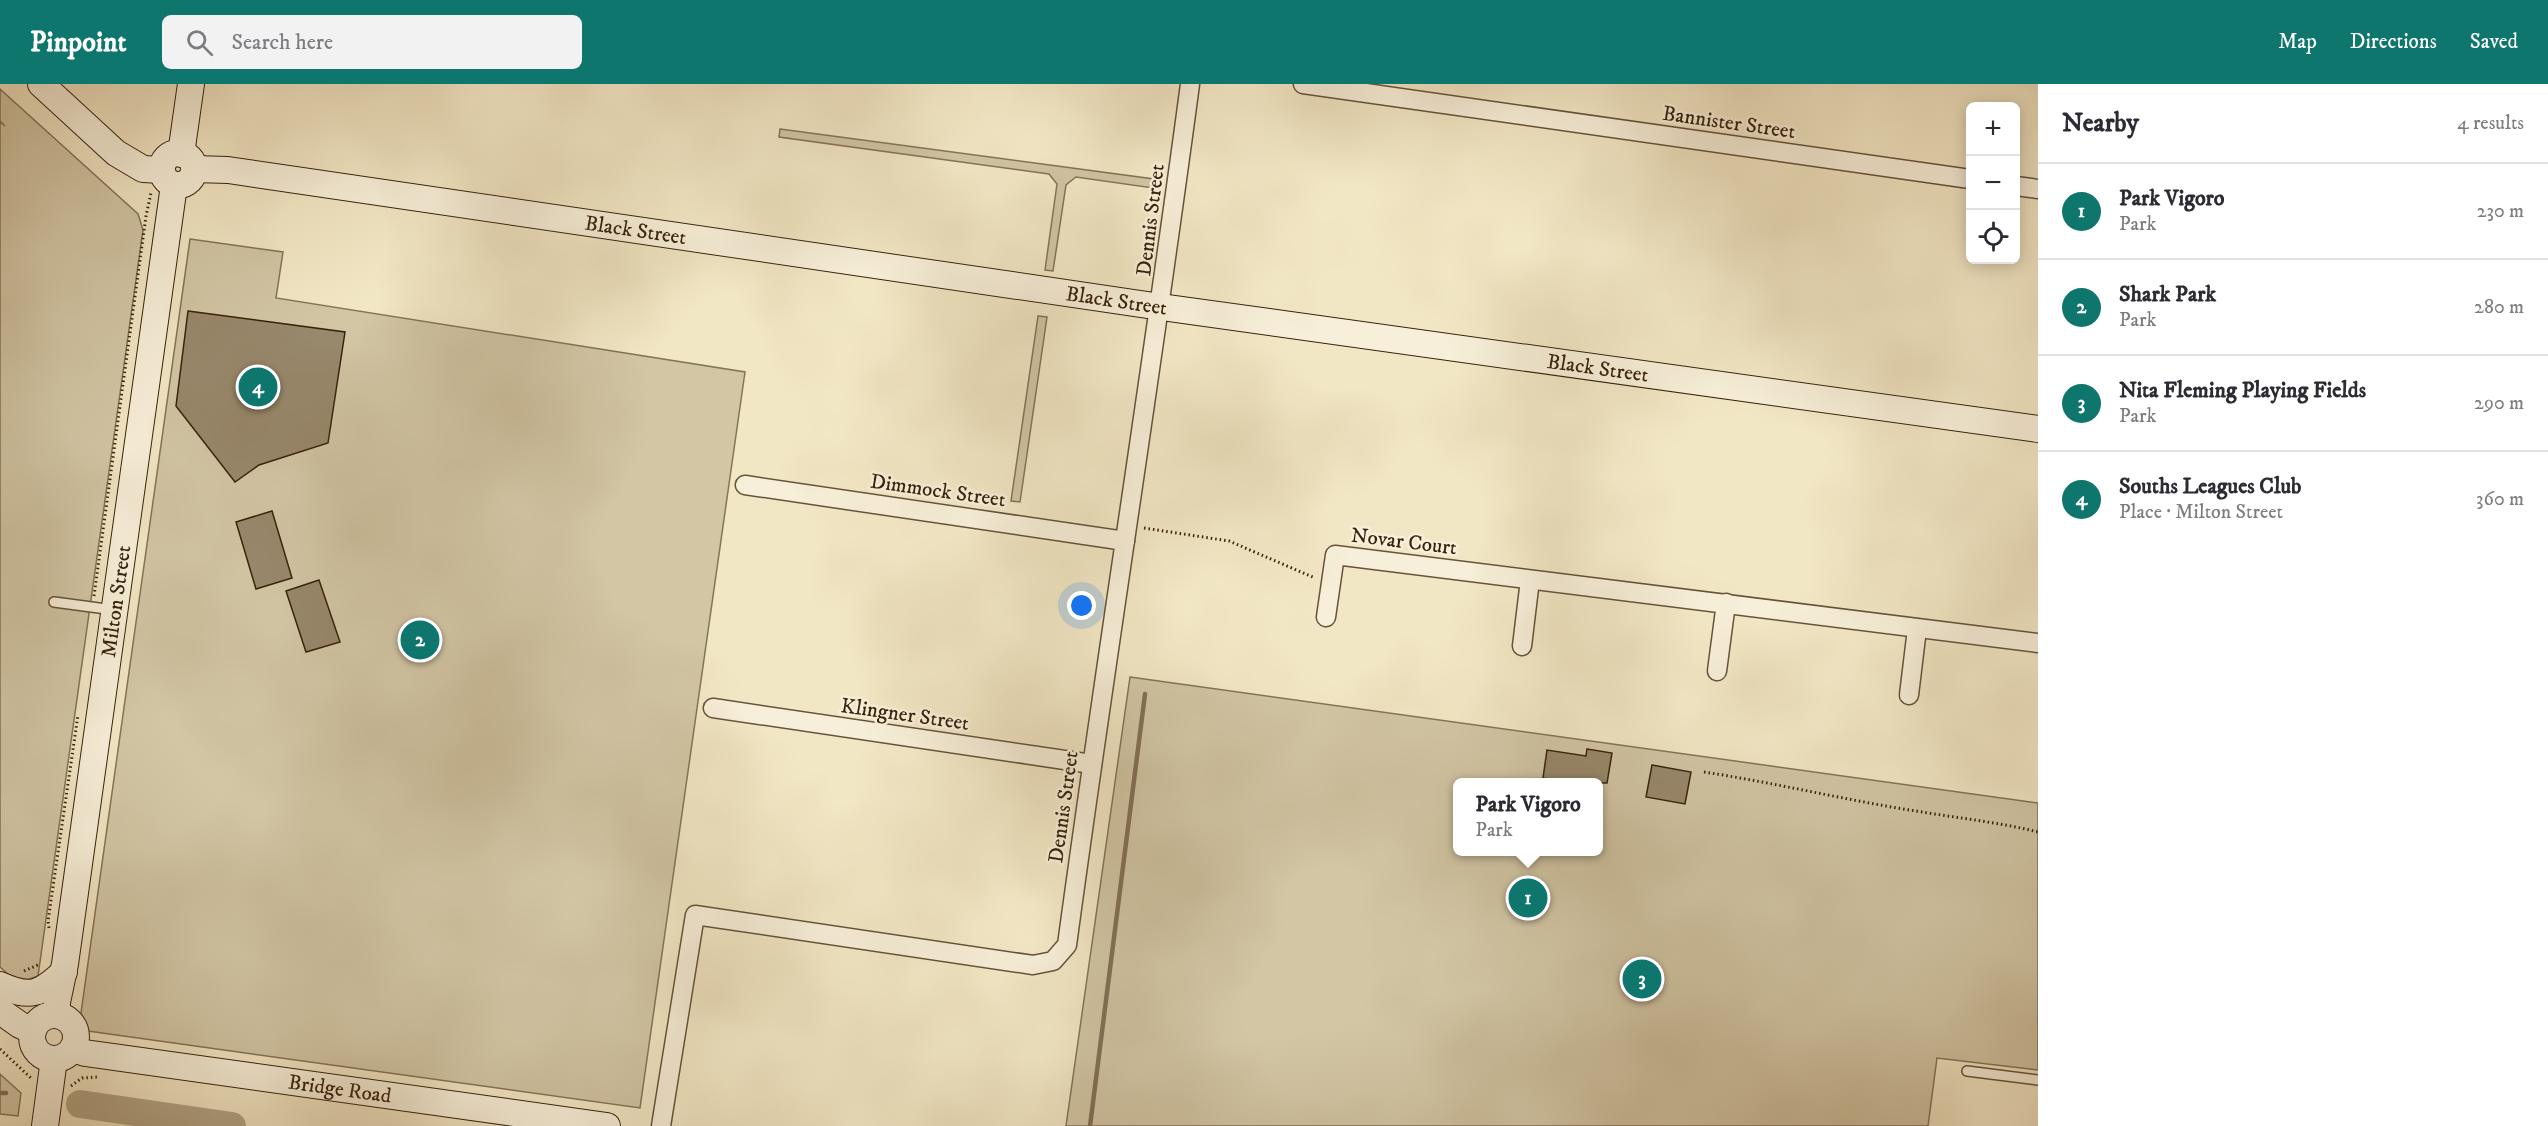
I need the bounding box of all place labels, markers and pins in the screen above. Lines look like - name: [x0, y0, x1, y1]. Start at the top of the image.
- pin: 4: [238, 364, 278, 410]
- pin: 2: [400, 618, 440, 662]
- pin: 1: [1508, 876, 1547, 920]
- pin: 3: [1622, 956, 1662, 1002]

